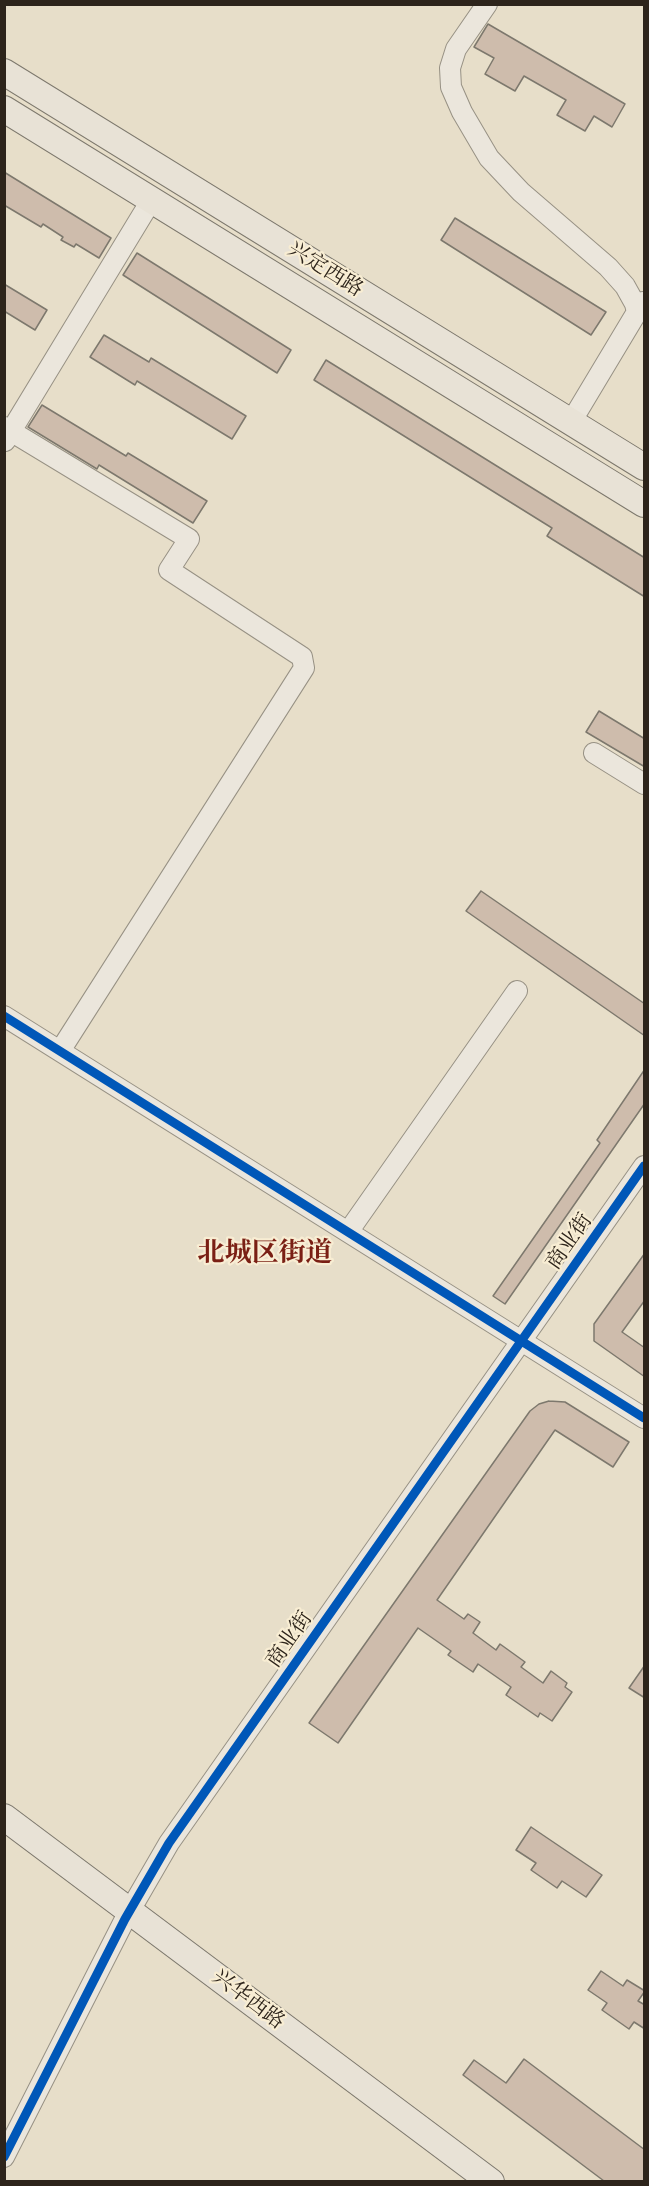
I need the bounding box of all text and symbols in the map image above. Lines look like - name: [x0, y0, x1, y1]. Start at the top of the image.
- street label: 兴定西路: [283, 237, 367, 303]
- street label: 商业街: [542, 1209, 598, 1275]
- district label: 北城区街道: [198, 1238, 332, 1270]
- street label: 商业街: [262, 1607, 318, 1673]
- street label: 兴华西路: [207, 1965, 289, 2035]

